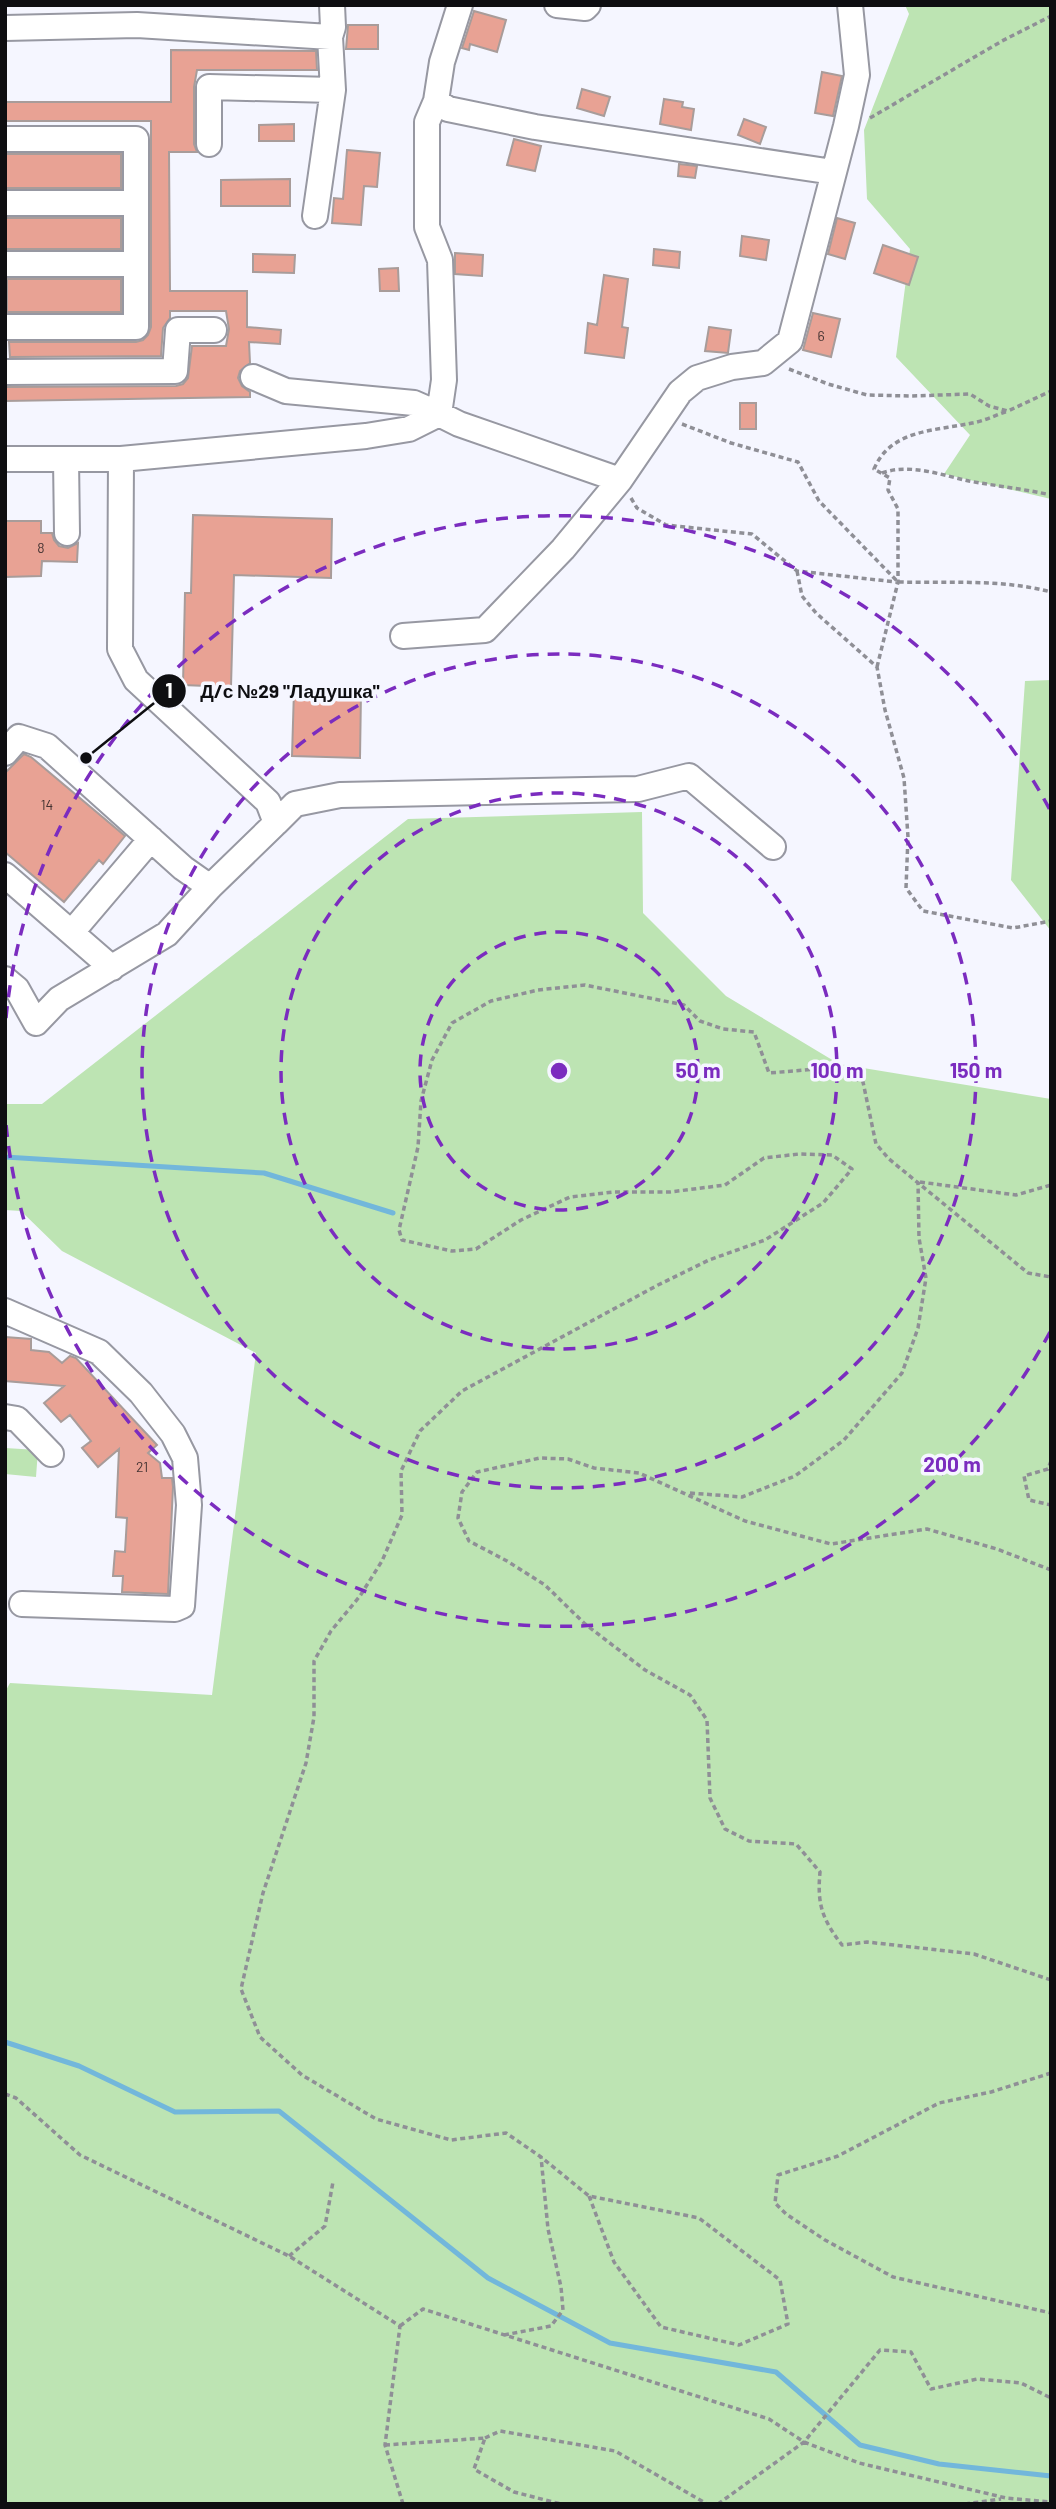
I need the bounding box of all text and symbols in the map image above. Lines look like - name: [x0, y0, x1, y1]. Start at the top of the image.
- house number: 6: [817, 327, 825, 344]
- house number: 8: [37, 539, 45, 556]
- callout: Д/с №29 "Ладушка": [151, 671, 394, 711]
- text: 1: [165, 677, 173, 702]
- text: Д/с №29 "Ладушка": [200, 679, 380, 702]
- house number: 14: [41, 796, 53, 813]
- text: 50 m: [675, 1057, 721, 1082]
- text: 100 m: [810, 1057, 864, 1082]
- text: 150 m: [950, 1057, 1002, 1082]
- centre of rings: [547, 1059, 571, 1083]
- text: 200 m: [923, 1451, 981, 1476]
- house number: 21: [136, 1458, 148, 1475]

